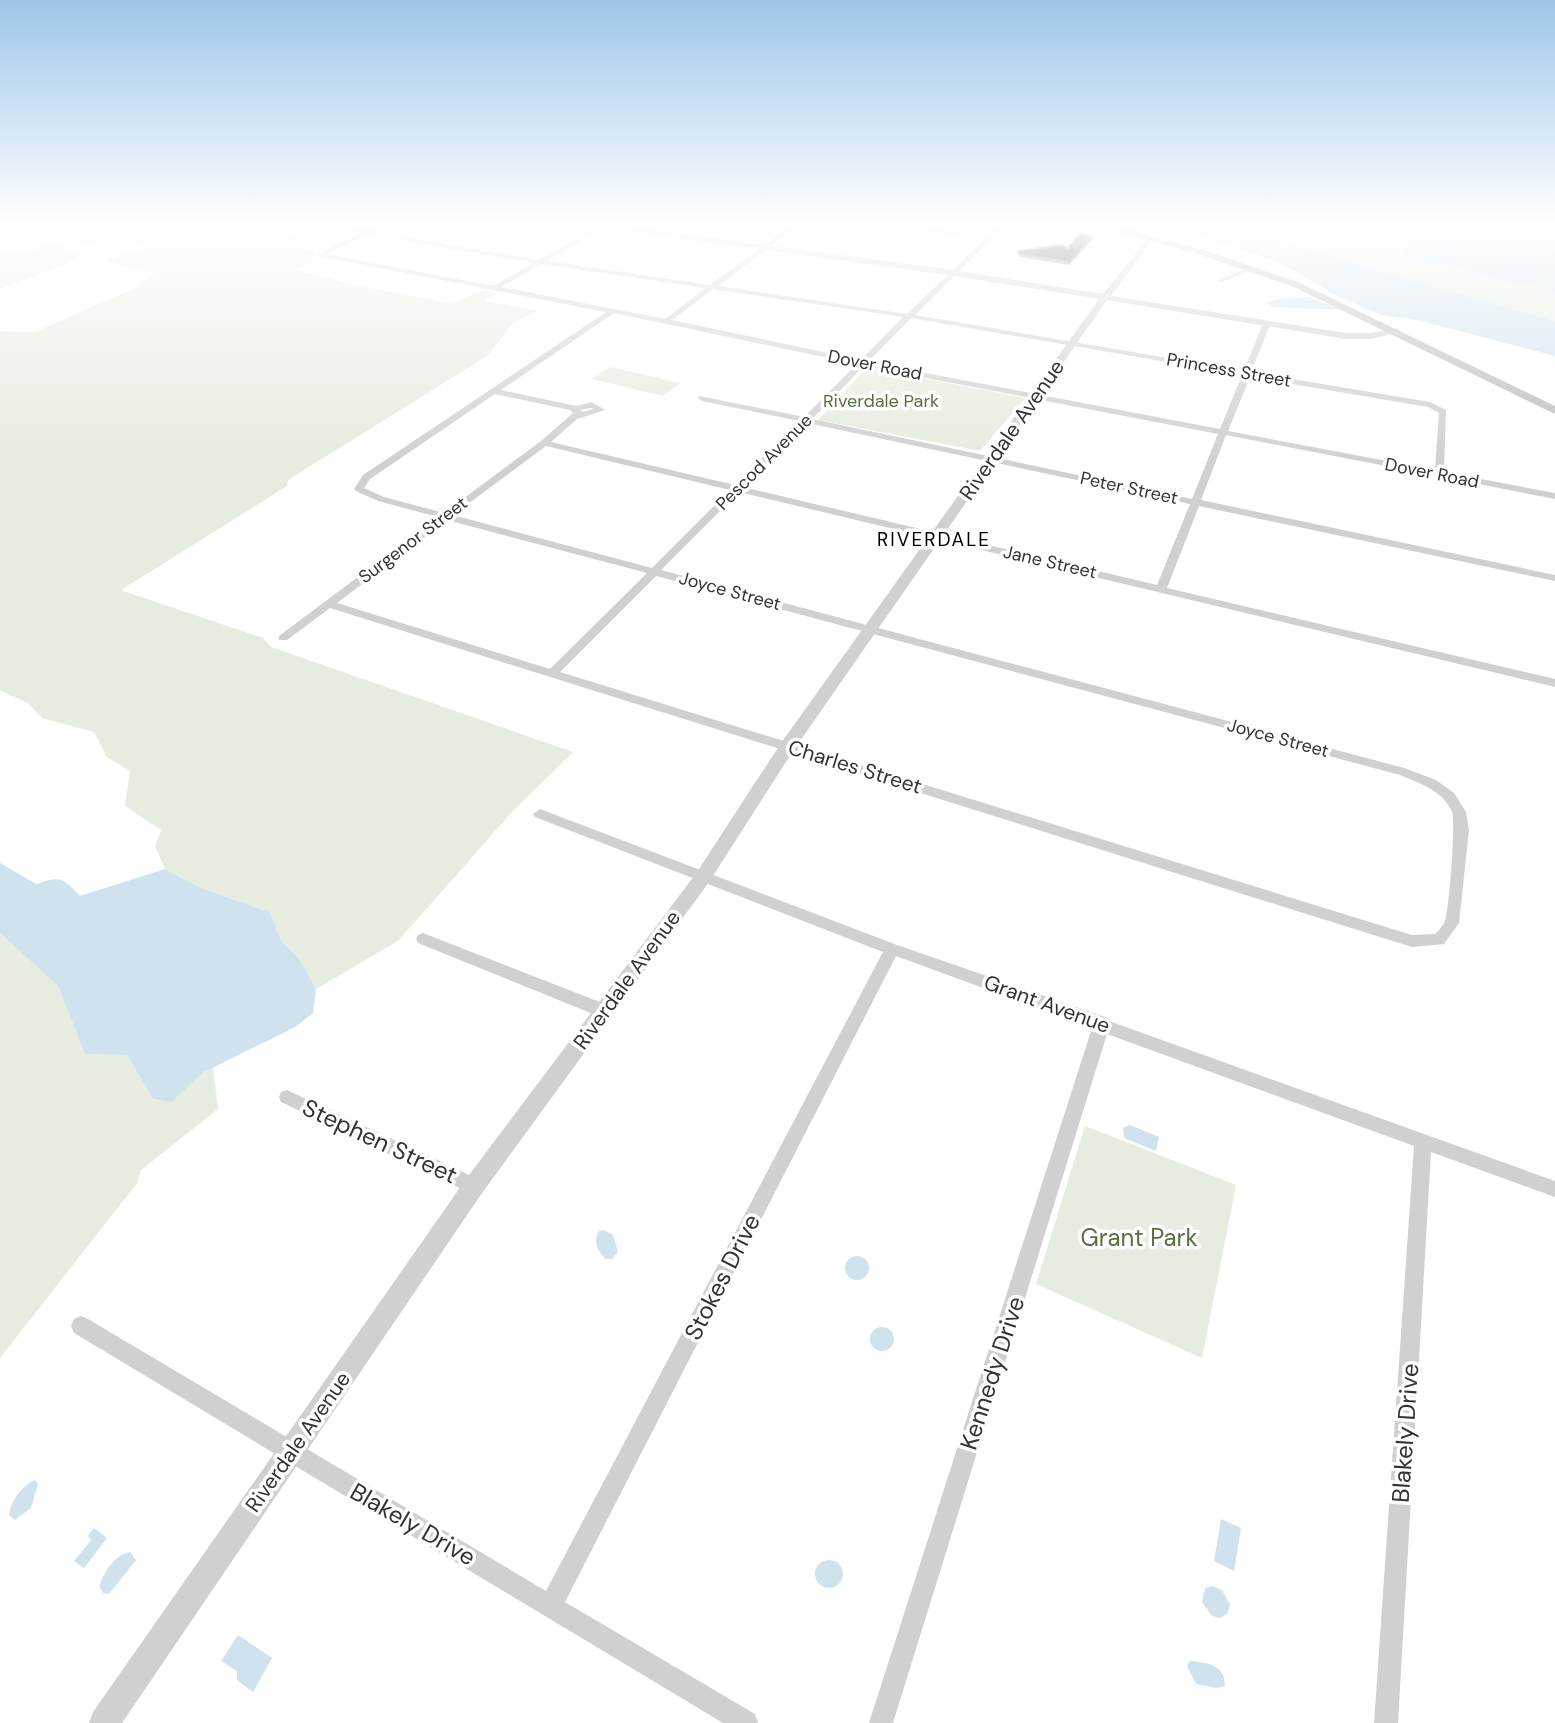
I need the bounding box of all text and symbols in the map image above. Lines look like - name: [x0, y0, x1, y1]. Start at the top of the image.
- street label: Dover Road: [826, 344, 924, 386]
- street label: Princess Street: [1165, 347, 1293, 393]
- street label: Riverdale Avenue: [953, 354, 1071, 506]
- park label: Riverdale Park: [823, 389, 939, 413]
- street label: Pescod Avenue: [710, 408, 818, 516]
- street label: Dover Road: [1383, 452, 1481, 494]
- street label: Peter Street: [1078, 466, 1180, 510]
- street label: Surgenor Street: [354, 491, 472, 589]
- district label: RIVERDALE: [877, 527, 991, 552]
- street label: Jane Street: [1001, 540, 1099, 584]
- street label: Joyce Street: [676, 566, 784, 616]
- street label: Joyce Street: [1224, 713, 1332, 763]
- street label: Charles Street: [785, 733, 925, 801]
- street label: Riverdale Avenue: [567, 905, 687, 1055]
- street label: Grant Avenue: [980, 968, 1114, 1040]
- street label: Stephen Street: [298, 1092, 462, 1190]
- street label: Stokes Drive: [677, 1209, 767, 1345]
- park label: Grant Park: [1080, 1222, 1198, 1253]
- street label: Kennedy Drive: [953, 1292, 1031, 1454]
- street label: Blakely Drive: [1385, 1362, 1425, 1504]
- street label: Riverdale Avenue: [239, 1366, 357, 1518]
- street label: Blakely Drive: [345, 1476, 481, 1572]

